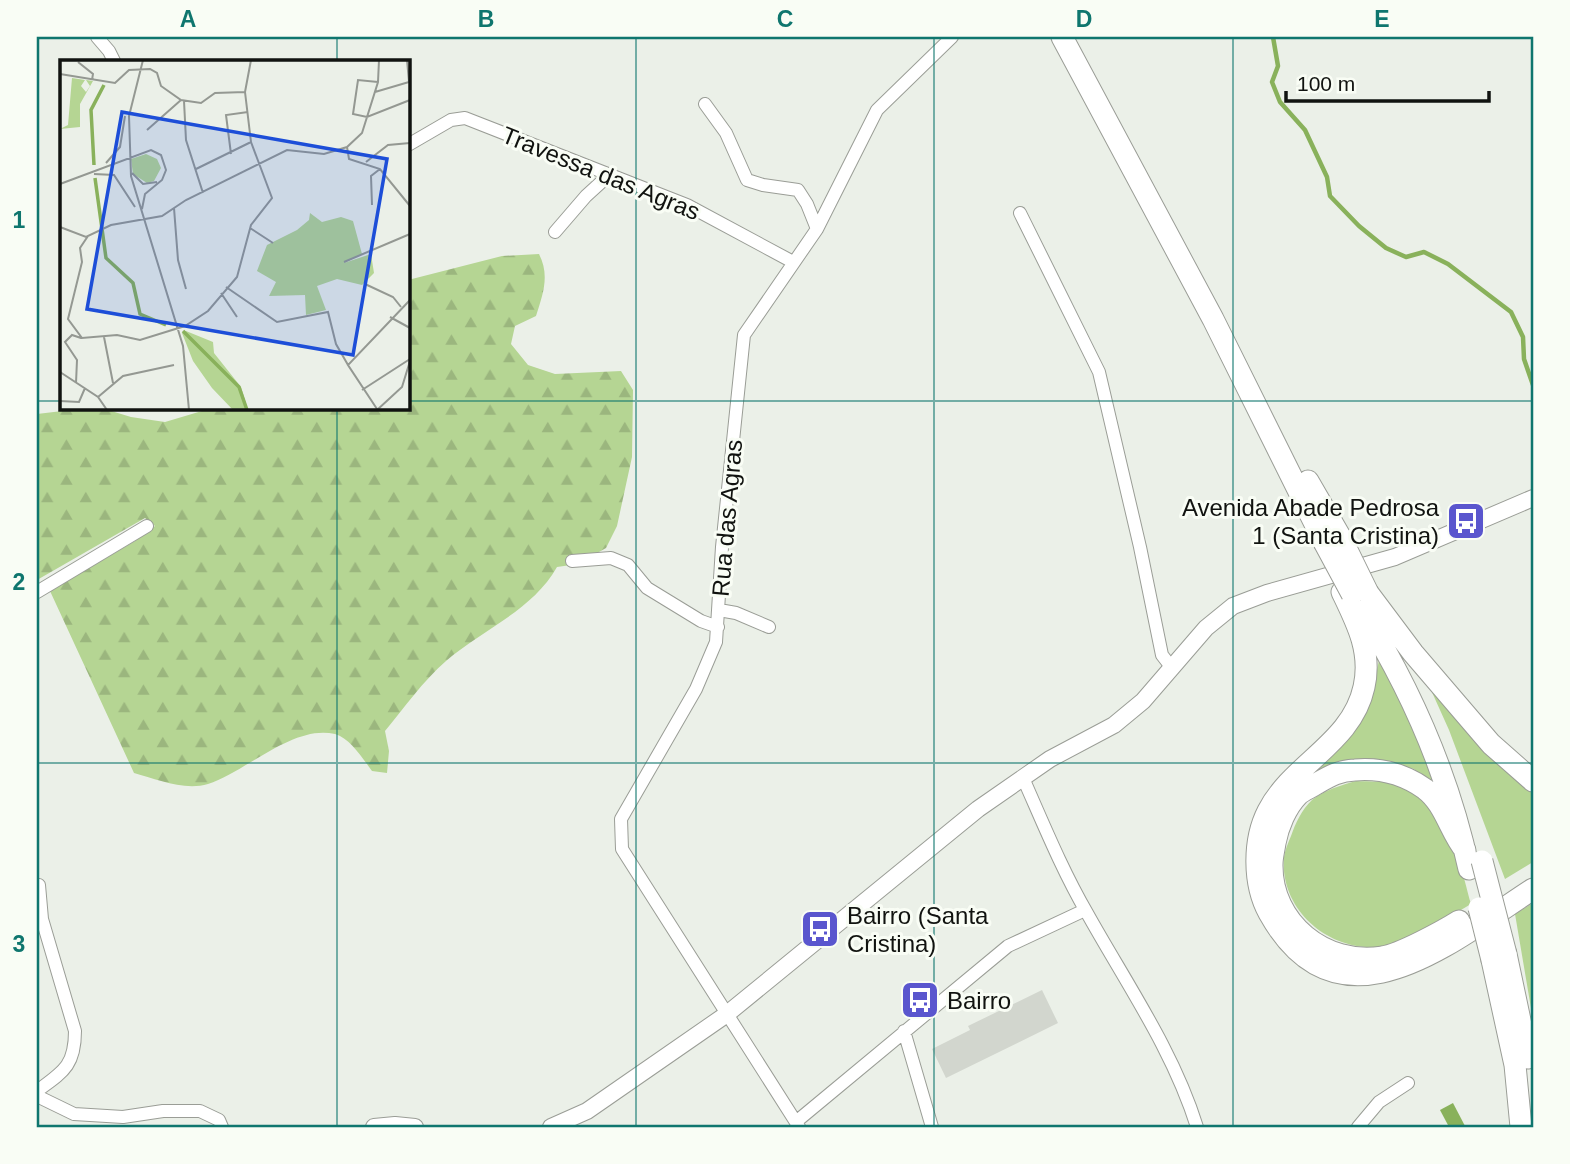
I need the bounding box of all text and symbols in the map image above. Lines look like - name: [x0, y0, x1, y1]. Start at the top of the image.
- text: A: [180, 6, 196, 32]
- text: B: [478, 6, 494, 32]
- text: C: [777, 6, 793, 32]
- text: D: [1076, 6, 1092, 32]
- text: E: [1374, 6, 1390, 32]
- inset map: [60, 60, 410, 410]
- scale bar: [1286, 60, 1490, 104]
- text: 100 m: [1297, 72, 1355, 95]
- street label: Travessa das Agras: [498, 121, 704, 225]
- text: 1: [13, 207, 26, 233]
- street label: Rua das Agras: [707, 438, 747, 598]
- place label: Avenida Abade Pedrosa 1 (Santa Cristina): [1182, 494, 1440, 549]
- bus stop icon: Avenida Abade Pedrosa 1 (Santa Cristina): [1445, 500, 1487, 542]
- text: 2: [13, 569, 25, 595]
- place label: Bairro (Santa Cristina): [847, 902, 989, 957]
- bus stop icon: Bairro (Santa Cristina): [799, 908, 841, 950]
- text: 3: [13, 931, 25, 957]
- bus stop icon: Bairro: [899, 979, 941, 1021]
- place label: Bairro: [947, 987, 1011, 1014]

